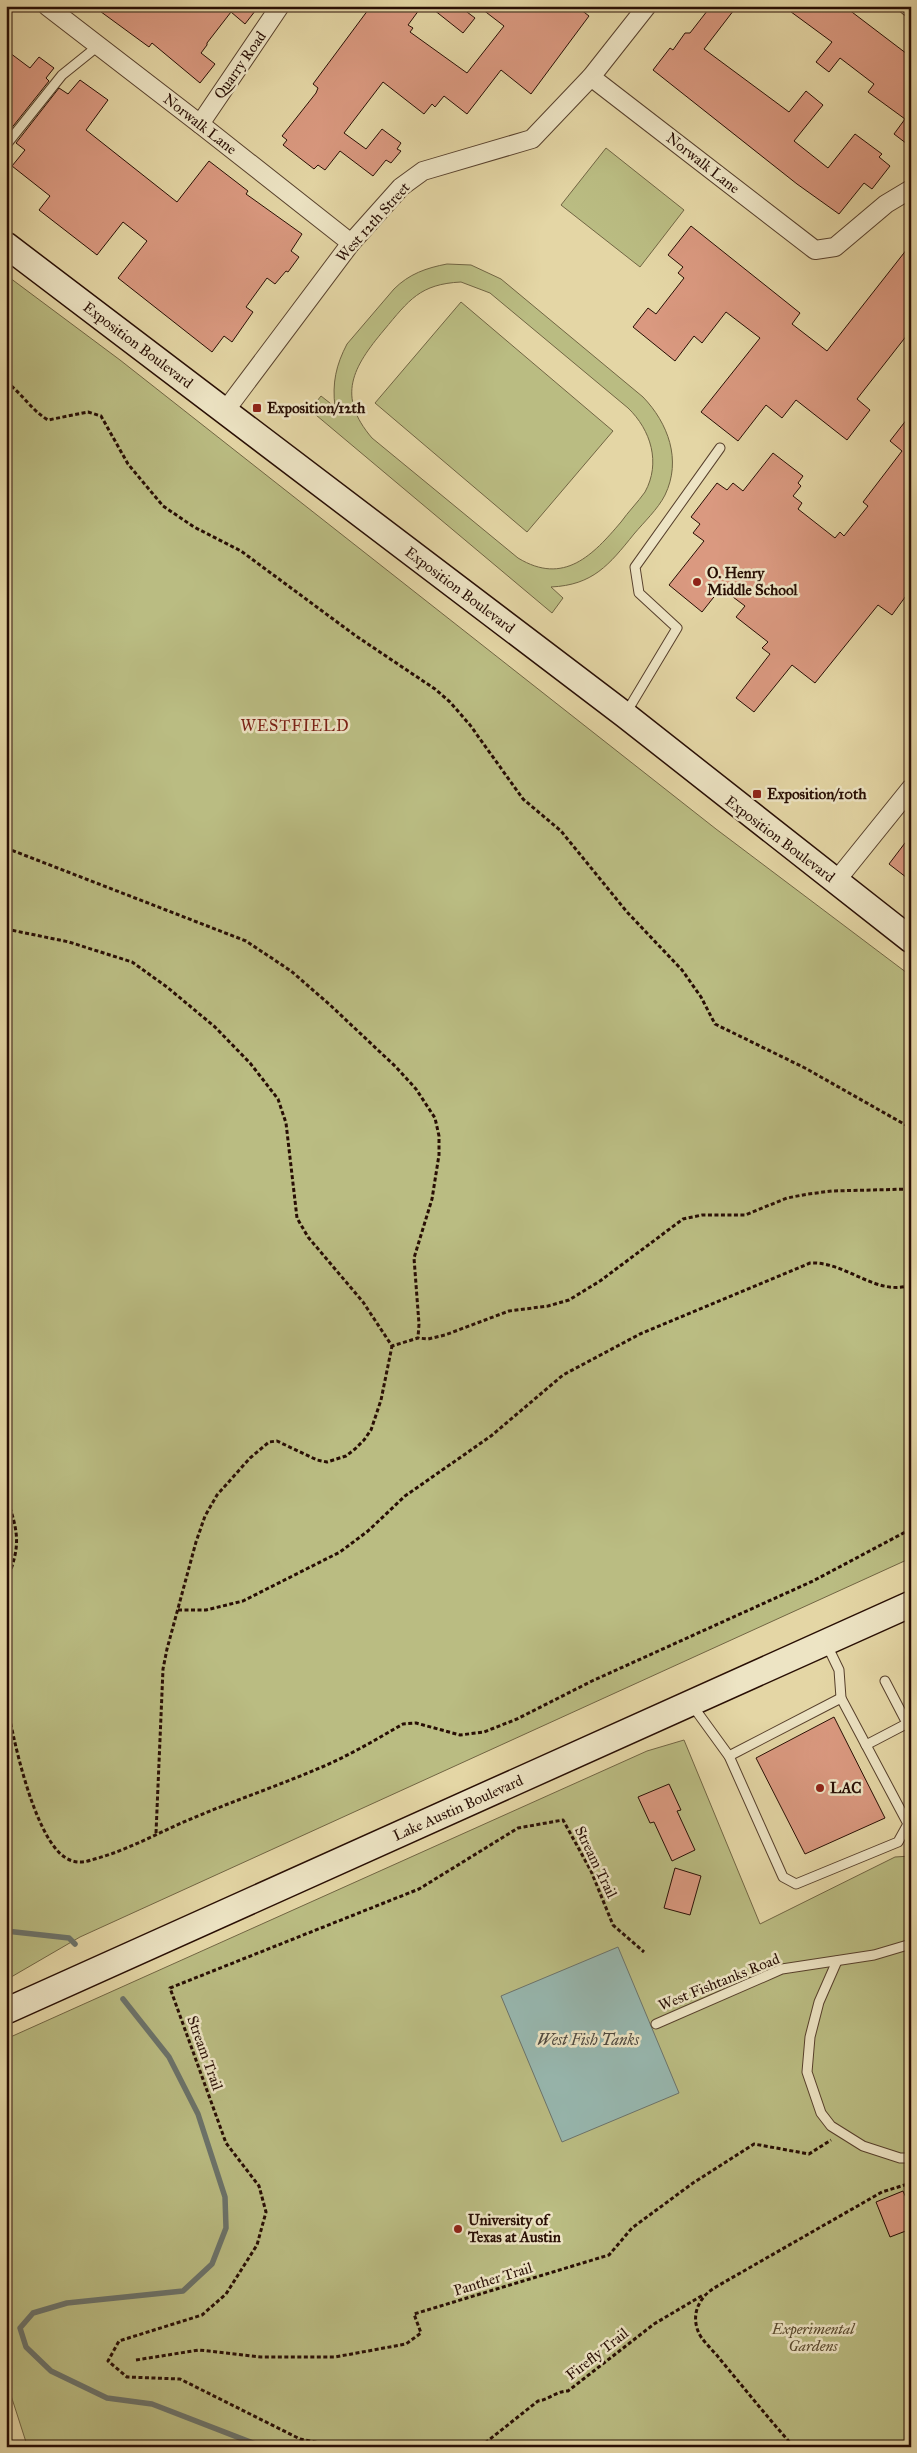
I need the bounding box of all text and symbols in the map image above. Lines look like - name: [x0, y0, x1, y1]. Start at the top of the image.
- street label: Quarry Road: [210, 27, 270, 102]
- street label: Norwalk Lane: [160, 90, 240, 158]
- street label: Norwalk Lane: [663, 129, 743, 197]
- street label: West 12th Street: [332, 178, 414, 266]
- street label: Exposition Boulevard: [80, 298, 197, 392]
- place label: Exposition/12th: [267, 399, 366, 418]
- marker: Exposition/12th: [251, 402, 263, 414]
- street label: Exposition Boulevard: [402, 543, 519, 637]
- place label: O. Henry Middle School: [707, 564, 799, 599]
- marker: O. Henry Middle School: [691, 576, 703, 588]
- district label: WESTFIELD: [240, 716, 350, 735]
- place label: Exposition/10th: [767, 785, 867, 804]
- marker: Exposition/10th: [751, 788, 763, 800]
- street label: Exposition Boulevard: [722, 792, 839, 886]
- street label: Lake Austin Boulevard: [390, 1771, 526, 1845]
- place label: LAC: [830, 1779, 862, 1797]
- marker: LAC: [814, 1782, 826, 1794]
- street label: Stream Trail: [571, 1823, 622, 1902]
- street label: West Fishtanks Road: [656, 1949, 783, 2014]
- street label: Stream Trail: [183, 2013, 227, 2094]
- water label: West Fish Tanks: [537, 2030, 639, 2049]
- place label: University of Texas at Austin: [467, 2211, 562, 2246]
- marker: University of Texas at Austin: [452, 2223, 464, 2235]
- street label: Panther Trail: [451, 2258, 535, 2300]
- park label: Experimental Gardens: [771, 2320, 856, 2355]
- street label: Firefly Trail: [562, 2323, 633, 2384]

